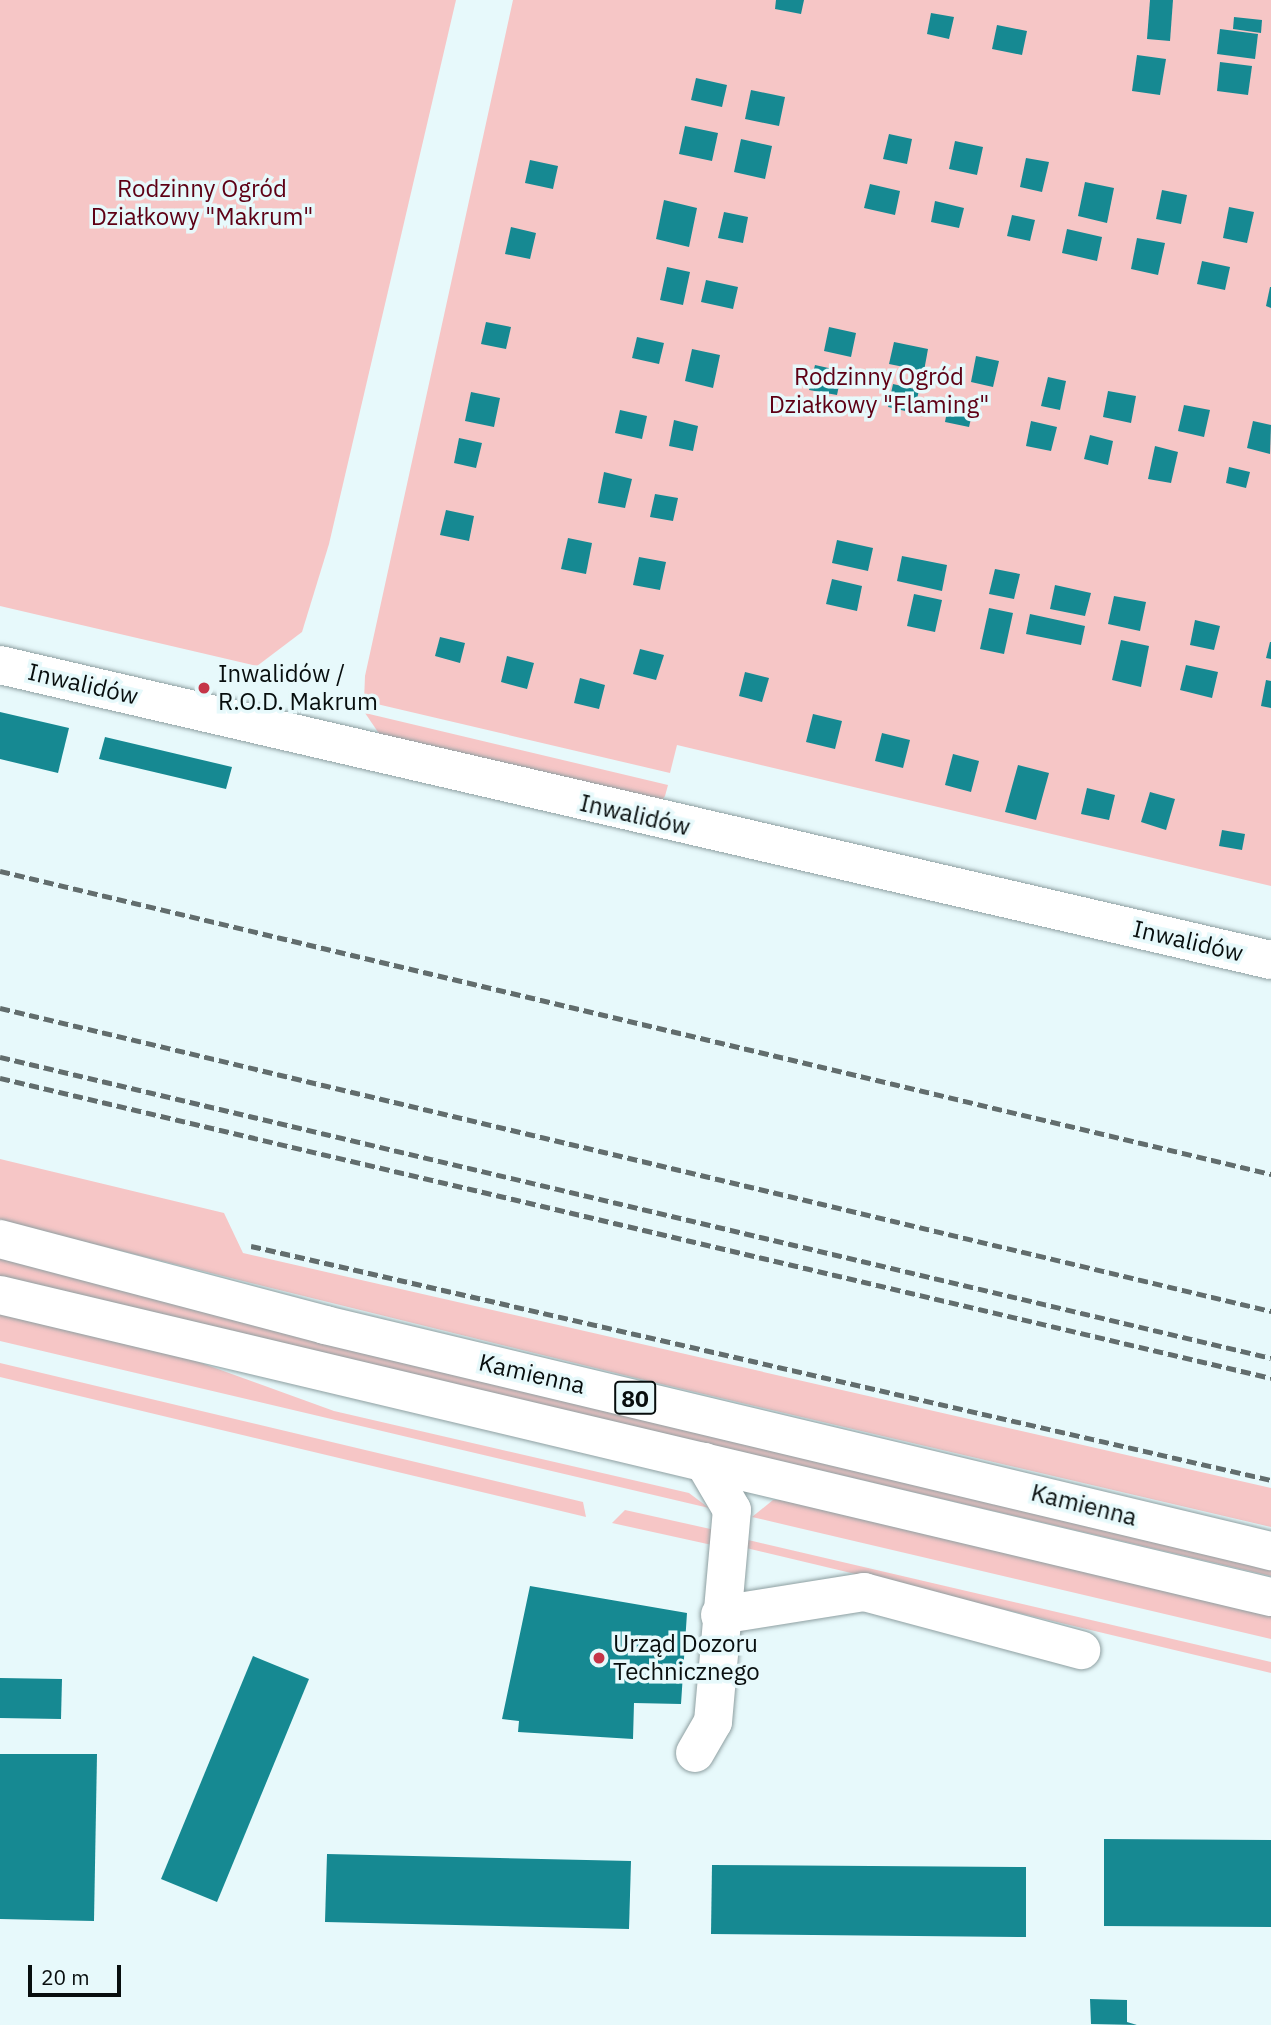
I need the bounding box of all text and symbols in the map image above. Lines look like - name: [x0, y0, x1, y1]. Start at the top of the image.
- park label: Rodzinny Ogród Działkowy "Makrum": [91, 175, 313, 231]
- park label: Rodzinny Ogród Działkowy "Flaming": [769, 363, 989, 419]
- street label: Inwalidów: [25, 657, 141, 711]
- place label: Inwalidów / R.O.D. Makrum: [218, 660, 378, 716]
- marker: Inwalidów / R.O.D. Makrum: [196, 680, 212, 696]
- street label: Inwalidów: [577, 788, 693, 842]
- street label: Inwalidów: [1130, 914, 1246, 968]
- street label: Kamienna: [476, 1348, 588, 1400]
- road number: 80: [614, 1378, 656, 1418]
- street label: Kamienna: [1028, 1478, 1140, 1532]
- place label: Urząd Dozoru Technicznego: [613, 1630, 760, 1686]
- marker: Urząd Dozoru Technicznego: [591, 1650, 607, 1666]
- scale bar: [32, 1952, 124, 1996]
- text: 20 m: [41, 1963, 90, 1991]

